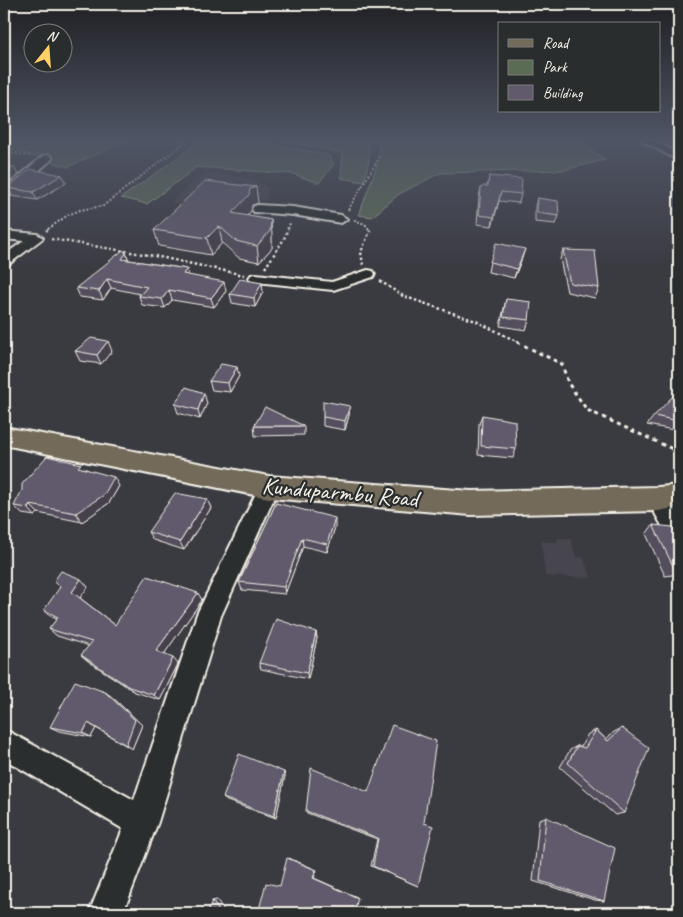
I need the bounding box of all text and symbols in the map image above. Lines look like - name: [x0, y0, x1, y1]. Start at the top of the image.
- north arrow: [22, 22, 72, 72]
- legend: [498, 22, 660, 112]
- text: N: [45, 27, 61, 46]
- text: Road: [543, 34, 570, 53]
- text: Park: [543, 58, 568, 77]
- text: Building: [543, 84, 583, 103]
- street label: Kunduparmbu Road: [261, 470, 423, 514]

